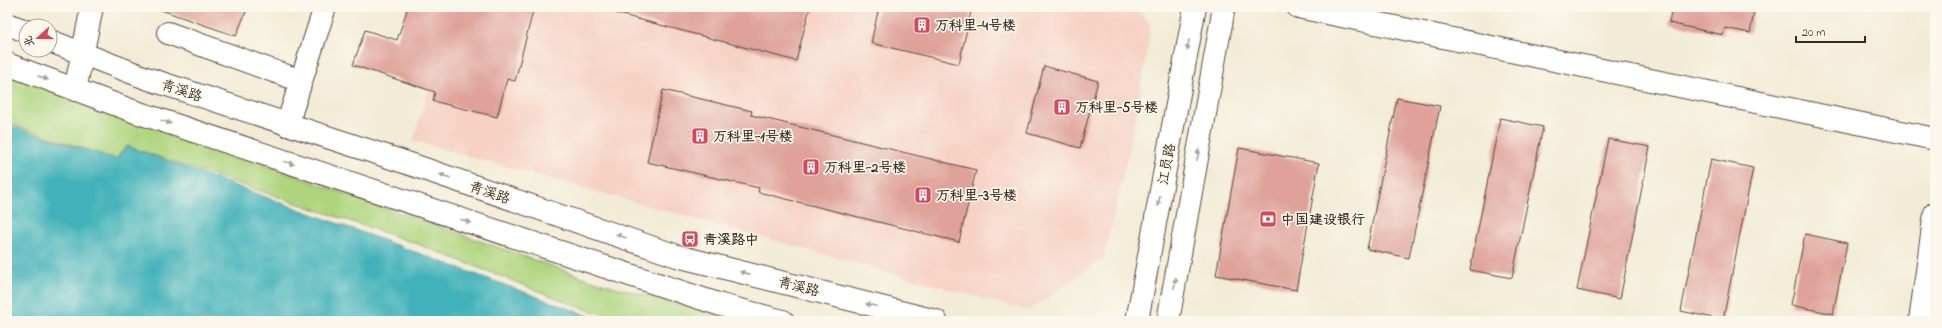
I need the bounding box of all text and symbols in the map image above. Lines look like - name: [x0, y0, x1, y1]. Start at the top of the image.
- building icon: 万科里-4号楼: [912, 15, 932, 35]
- place label: 万科里-4号楼: [935, 16, 1016, 37]
- north arrow: [18, 18, 58, 58]
- scale bar: [1796, 18, 1865, 44]
- text: 20 m: [1802, 24, 1825, 42]
- text: 北: [20, 33, 39, 49]
- one-way arrow: [1185, 39, 1191, 51]
- one-way arrow: [38, 75, 50, 81]
- street label: 青溪路: [158, 75, 205, 108]
- building icon: 万科里-5号楼: [1052, 97, 1072, 117]
- place label: 万科里-5号楼: [1075, 98, 1158, 119]
- one-way arrow: [160, 120, 172, 126]
- building icon: 万科里-1号楼: [690, 126, 710, 146]
- place label: 万科里-1号楼: [713, 127, 793, 148]
- street label: 江员路: [1153, 142, 1182, 187]
- one-way arrow: [1195, 148, 1201, 161]
- building icon: 万科里-2号楼: [801, 157, 821, 177]
- place label: 万科里-2号楼: [824, 158, 906, 179]
- one-way arrow: [283, 160, 295, 166]
- one-way arrow: [438, 173, 450, 179]
- street label: 青溪路: [466, 177, 513, 210]
- building icon: 万科里-3号楼: [913, 185, 933, 205]
- place label: 万科里-3号楼: [936, 186, 1017, 207]
- one-way arrow: [1156, 195, 1162, 207]
- bank icon: 中国建设银行: [1258, 209, 1278, 229]
- place label: 中国建设银行: [1281, 210, 1365, 231]
- one-way arrow: [460, 218, 472, 224]
- bus stop icon: 青溪路中: [680, 229, 700, 249]
- place label: 青溪路中: [703, 230, 759, 251]
- one-way arrow: [614, 233, 626, 239]
- one-way arrow: [739, 270, 751, 276]
- street label: 青溪路: [776, 272, 822, 303]
- one-way arrow: [1172, 276, 1178, 289]
- one-way arrow: [865, 301, 877, 307]

